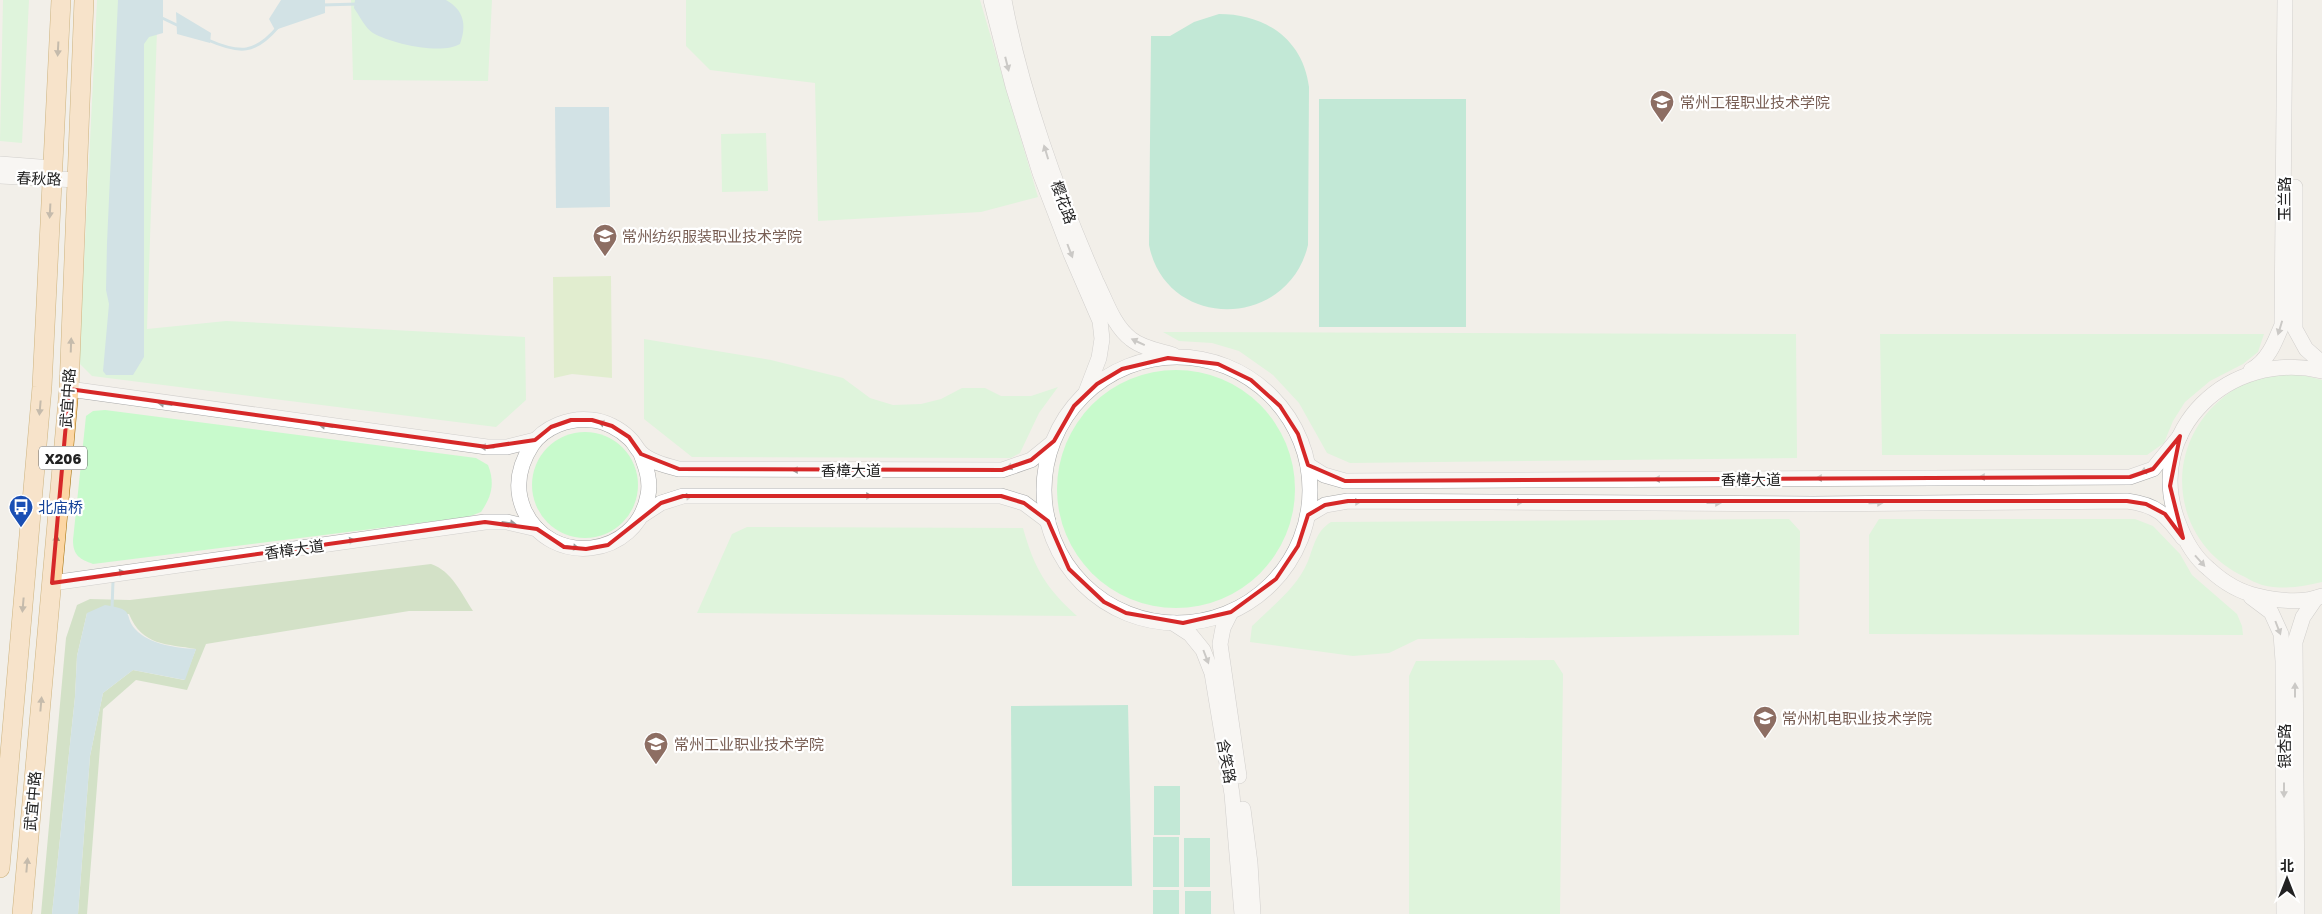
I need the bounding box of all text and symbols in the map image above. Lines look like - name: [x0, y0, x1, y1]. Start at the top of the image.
- one-way arrow: [54, 41, 62, 57]
- one-way arrow: [1003, 57, 1011, 72]
- school or university icon: 常州工程职业技术学院: [1649, 89, 1675, 123]
- place label: 常州工程职业技术学院: [1680, 93, 1830, 111]
- one-way arrow: [1042, 144, 1050, 159]
- street label: 春秋路: [16, 168, 62, 188]
- street label: 玉兰路: [2275, 176, 2293, 222]
- street label: 樱花路: [1048, 178, 1080, 226]
- one-way arrow: [46, 203, 54, 219]
- school or university icon: 常州纺织服装职业技术学院: [592, 223, 618, 257]
- place label: 常州纺织服装职业技术学院: [622, 227, 802, 245]
- one-way arrow: [1067, 244, 1074, 259]
- one-way arrow: [2276, 321, 2284, 336]
- one-way arrow: [67, 337, 75, 353]
- one-way arrow: [1131, 338, 1145, 346]
- street label: 武宜中路: [56, 367, 78, 429]
- one-way arrow: [36, 400, 44, 416]
- one-way arrow: [157, 400, 173, 408]
- one-way arrow: [597, 419, 612, 427]
- one-way arrow: [318, 422, 334, 430]
- one-way arrow: [479, 442, 495, 450]
- road number: X206: [39, 446, 87, 469]
- street label: 香樟大道: [821, 461, 881, 479]
- one-way arrow: [1006, 463, 1021, 471]
- one-way arrow: [791, 466, 807, 474]
- one-way arrow: [2140, 467, 2154, 475]
- street label: 香樟大道: [1721, 470, 1781, 488]
- one-way arrow: [1815, 474, 1831, 482]
- one-way arrow: [1978, 474, 1994, 482]
- one-way arrow: [1653, 475, 1669, 483]
- one-way arrow: [857, 492, 873, 500]
- one-way arrow: [677, 493, 693, 501]
- bus stop icon: 北庙桥: [8, 494, 34, 528]
- one-way arrow: [1346, 497, 1362, 505]
- place label: 北庙桥: [38, 498, 83, 516]
- one-way arrow: [1509, 498, 1525, 506]
- one-way arrow: [1706, 499, 1722, 507]
- one-way arrow: [1869, 499, 1885, 507]
- one-way arrow: [501, 520, 517, 528]
- one-way arrow: [52, 533, 60, 549]
- street label: 香樟大道: [263, 536, 325, 562]
- one-way arrow: [340, 537, 356, 545]
- one-way arrow: [564, 544, 580, 552]
- one-way arrow: [2195, 554, 2206, 567]
- one-way arrow: [110, 569, 126, 577]
- one-way arrow: [19, 597, 27, 613]
- one-way arrow: [2274, 621, 2282, 636]
- one-way arrow: [1202, 650, 1210, 665]
- one-way arrow: [2291, 682, 2299, 698]
- one-way arrow: [37, 695, 45, 711]
- school or university icon: 常州机电职业技术学院: [1752, 705, 1778, 739]
- place label: 常州机电职业技术学院: [1782, 709, 1932, 727]
- street label: 银杏路: [2275, 723, 2293, 769]
- school or university icon: 常州工业职业技术学院: [643, 731, 669, 765]
- place label: 常州工业职业技术学院: [674, 735, 824, 753]
- street label: 含笑路: [1214, 737, 1240, 785]
- street label: 武宜中路: [20, 770, 44, 832]
- one-way arrow: [2280, 782, 2288, 798]
- north arrow: [2262, 854, 2312, 904]
- one-way arrow: [23, 857, 31, 873]
- text: 北: [2280, 857, 2294, 874]

